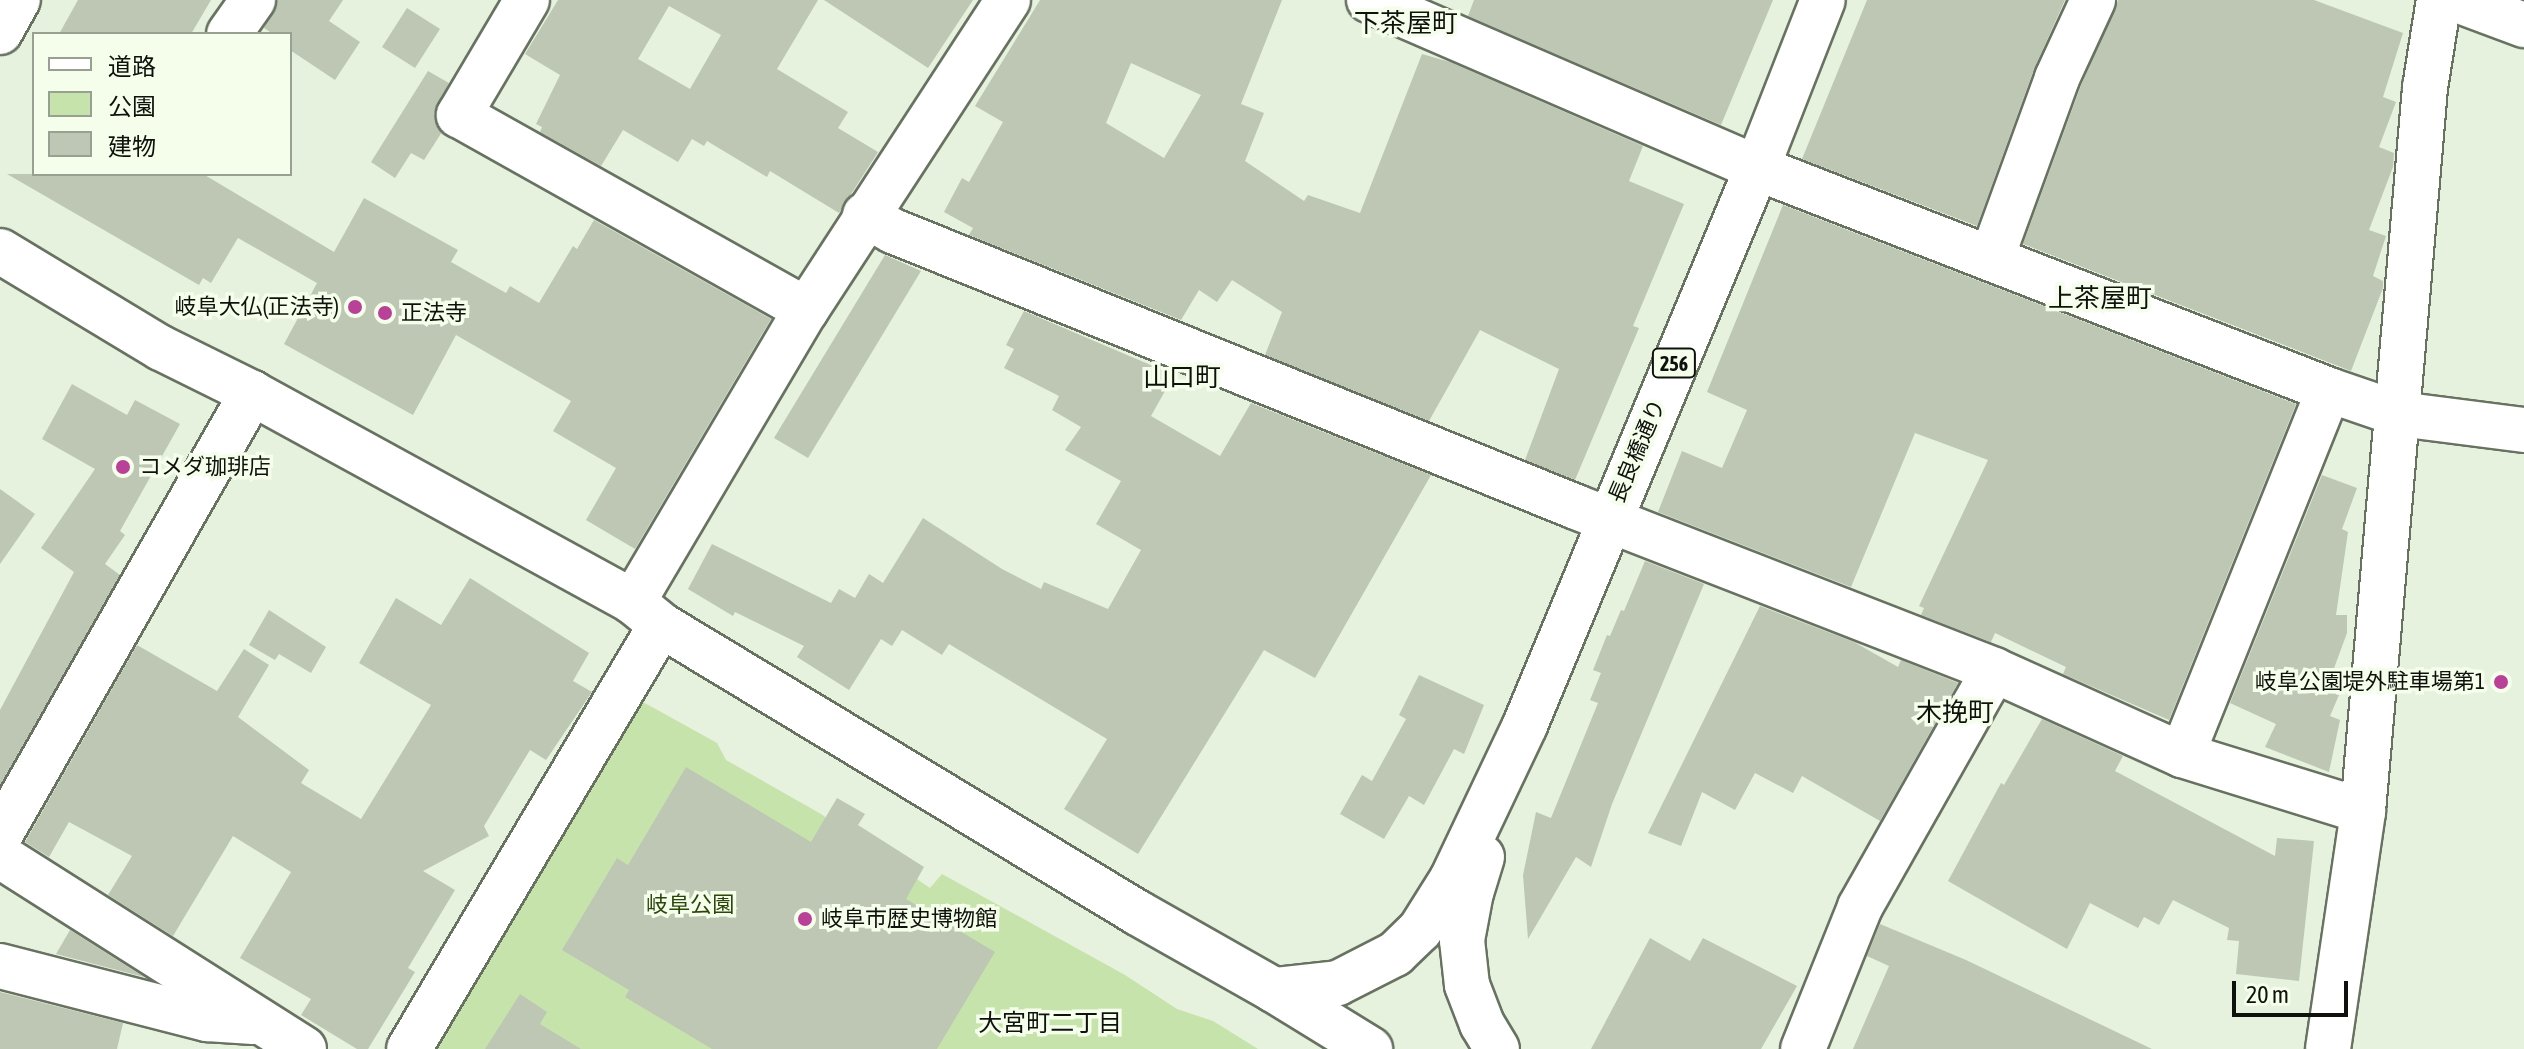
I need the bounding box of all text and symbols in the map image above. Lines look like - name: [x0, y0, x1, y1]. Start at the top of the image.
- district label: 下茶屋町: [1354, 8, 1458, 40]
- legend: [32, 32, 292, 176]
- text: 道路: [108, 53, 156, 80]
- text: 公園: [108, 93, 156, 120]
- text: 建物: [108, 133, 156, 160]
- district label: 上茶屋町: [2048, 283, 2152, 315]
- place label: 岐阜大仏(正法寺): [174, 294, 339, 320]
- marker: 岐阜大仏(正法寺): [346, 298, 364, 316]
- place label: 正法寺: [401, 300, 467, 326]
- marker: 正法寺: [376, 304, 394, 322]
- road number: 256: [1650, 347, 1698, 379]
- district label: 山口町: [1143, 362, 1221, 394]
- street label: 長良橋通り: [1603, 395, 1671, 507]
- place label: コメダ珈琲店: [139, 454, 271, 480]
- marker: コメダ珈琲店: [114, 458, 132, 476]
- place label: 岐阜公園堤外駐車場第1: [2255, 669, 2485, 695]
- marker: 岐阜公園堤外駐車場第1: [2492, 673, 2510, 691]
- district label: 木挽町: [1916, 697, 1994, 729]
- park label: 岐阜公園: [646, 892, 734, 918]
- place label: 岐阜市歴史博物館: [821, 906, 997, 932]
- marker: 岐阜市歴史博物館: [796, 910, 814, 928]
- scale bar: [2236, 965, 2352, 1015]
- text: 20 m: [2246, 981, 2289, 1008]
- district label: 大宮町二丁目: [978, 1009, 1122, 1037]

